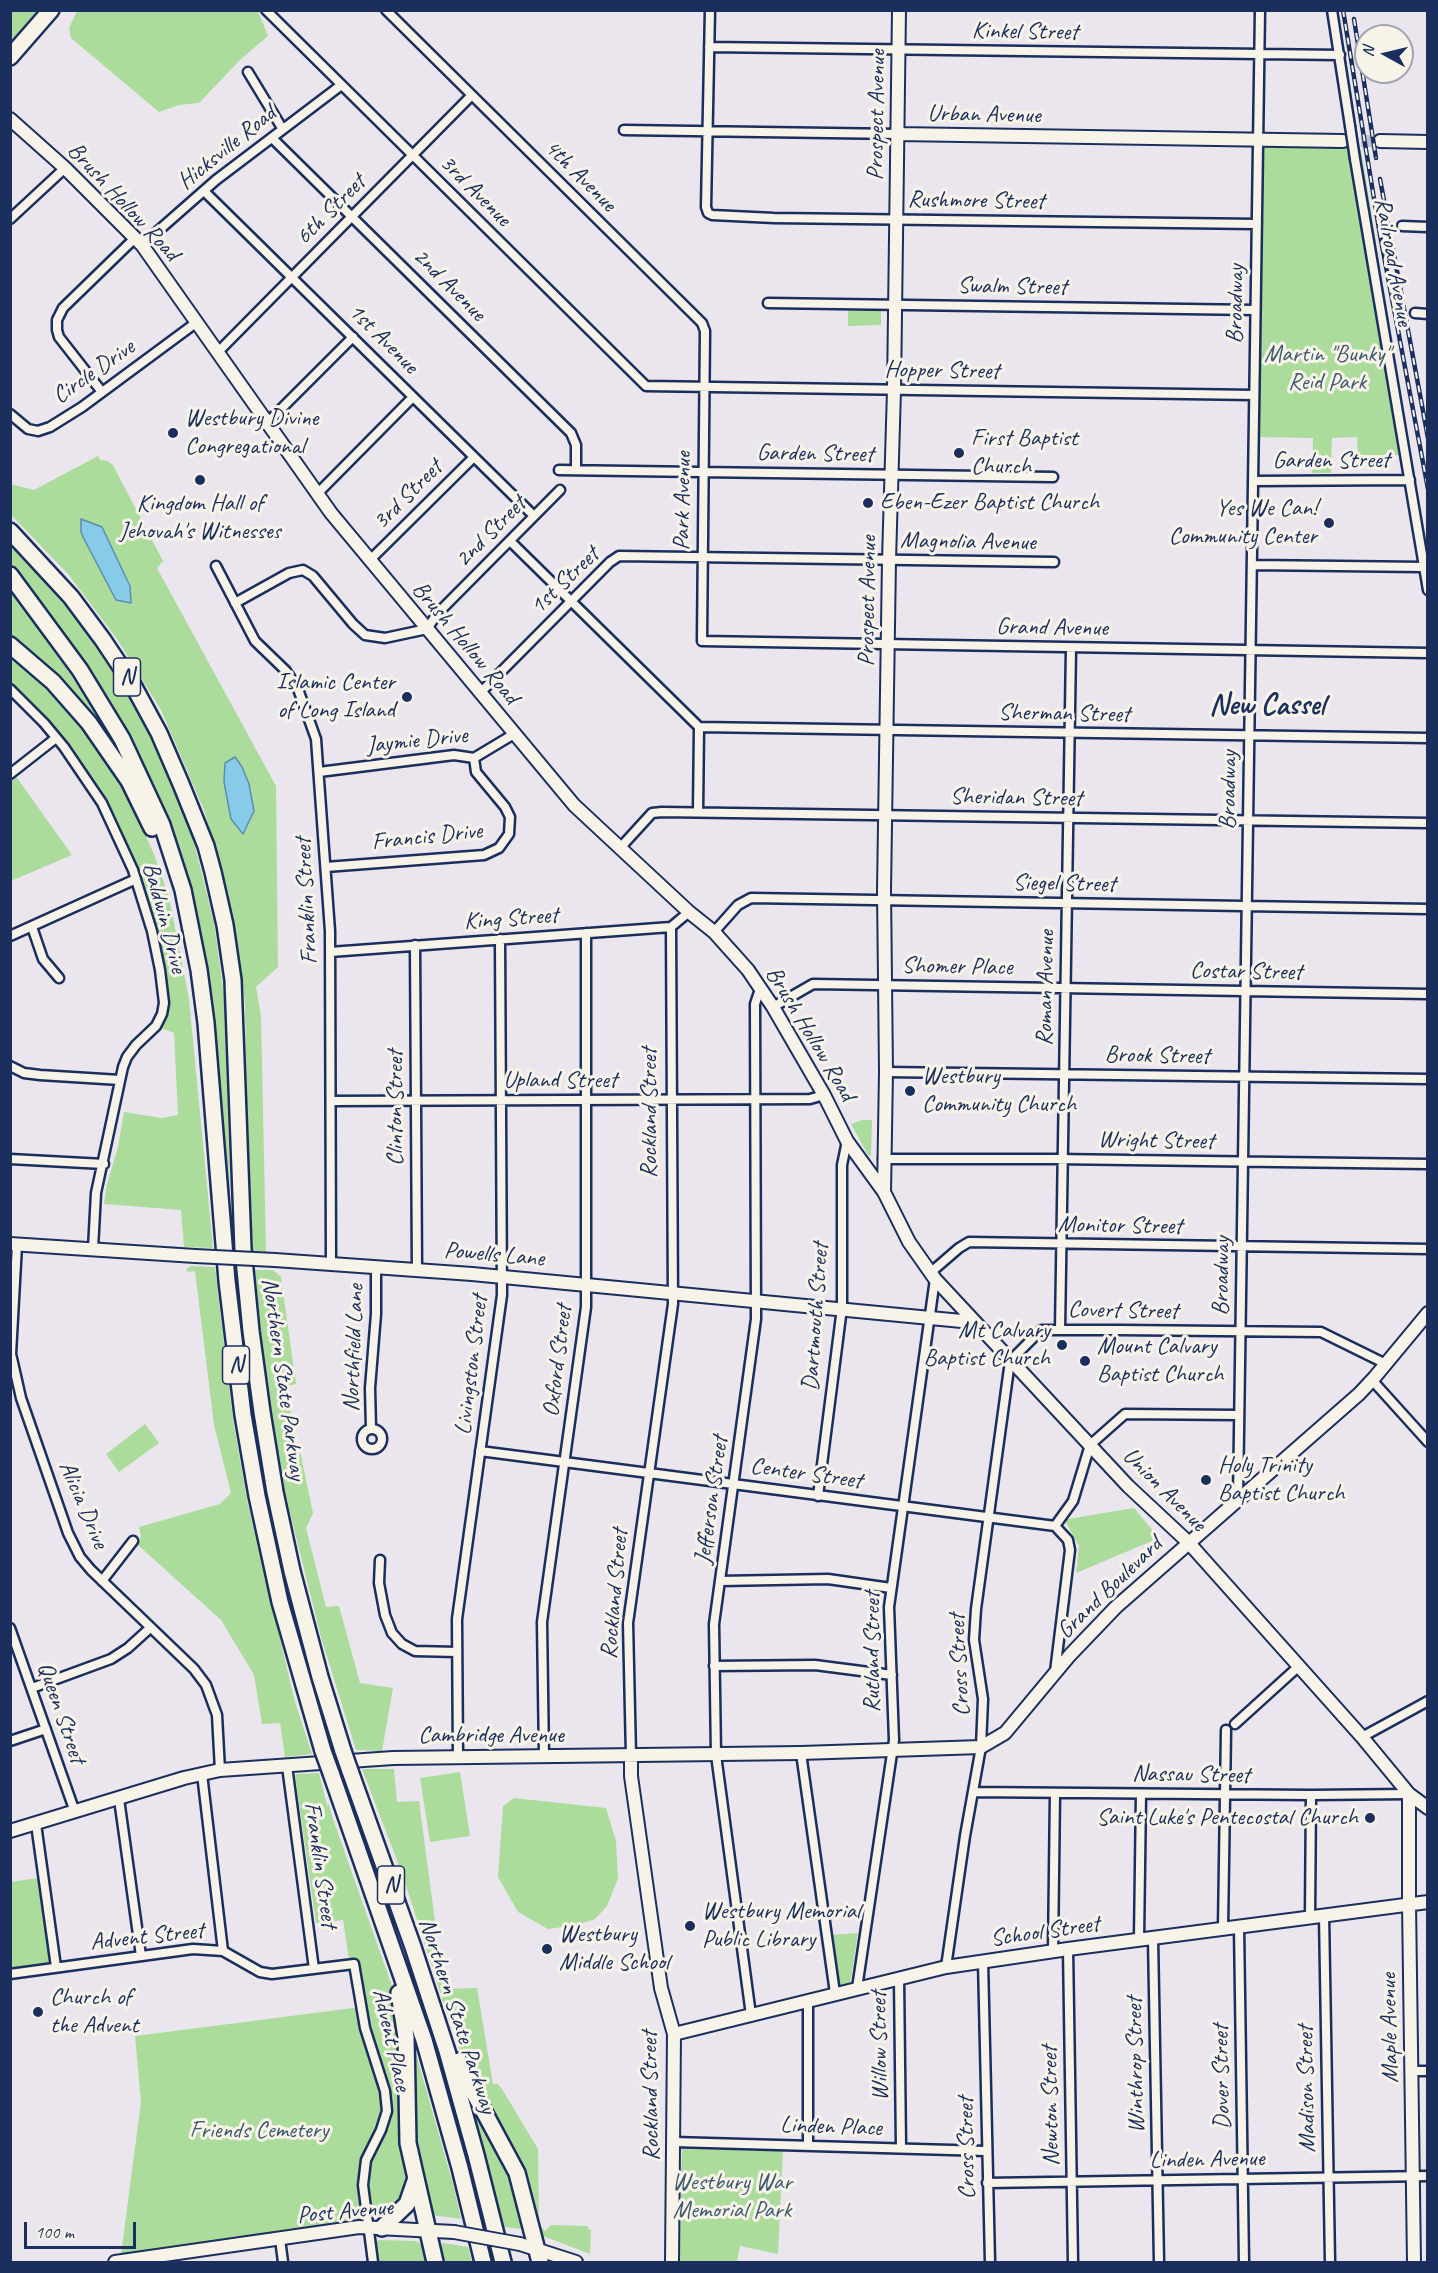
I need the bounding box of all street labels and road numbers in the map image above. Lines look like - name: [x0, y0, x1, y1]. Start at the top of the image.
- street label: Kinkel Street: [972, 17, 1078, 47]
- street label: Prospect Avenue: [861, 49, 893, 181]
- street label: Hicksville Road: [172, 100, 282, 196]
- street label: Urban Avenue: [927, 100, 1041, 130]
- street label: 4th Avenue: [538, 134, 622, 218]
- street label: Brush Hollow Road: [61, 137, 185, 267]
- street label: 3rd Avenue: [433, 149, 517, 233]
- street label: 6th Street: [290, 169, 372, 251]
- street label: Rushmore Street: [907, 185, 1045, 217]
- street label: Railroad Avenue: [1368, 196, 1418, 328]
- street label: 2nd Avenue: [406, 242, 492, 328]
- street label: Broadway: [1221, 264, 1251, 344]
- street label: Swalm Street: [957, 272, 1067, 302]
- street label: 1st Avenue: [342, 298, 424, 380]
- street label: Circle Drive: [47, 333, 141, 411]
- street label: Hopper Street: [884, 356, 1000, 386]
- street label: Garden Street: [756, 439, 874, 469]
- street label: Garden Street: [1273, 447, 1389, 475]
- street label: Park Avenue: [668, 451, 698, 551]
- street label: 3rd Street: [367, 454, 449, 536]
- street label: 2nd Street: [449, 490, 533, 574]
- street label: Magnolia Avenue: [900, 526, 1036, 558]
- street label: Prospect Avenue: [852, 535, 884, 667]
- street label: 1st Street: [524, 541, 606, 621]
- street label: Brush Hollow Road: [405, 576, 525, 710]
- street label: Grand Avenue: [996, 613, 1108, 643]
- road number: N: [114, 658, 140, 696]
- street label: Sherman Street: [998, 698, 1130, 730]
- street label: Jaymie Drive: [365, 721, 469, 761]
- street label: Broadway: [1214, 750, 1244, 830]
- street label: Sheridan Street: [950, 782, 1082, 814]
- street label: Francis Drive: [370, 817, 484, 857]
- street label: Franklin Street: [289, 837, 325, 965]
- street label: Baldwin Drive: [135, 860, 193, 976]
- street label: Siegel Street: [1012, 869, 1116, 899]
- street label: King Street: [463, 901, 559, 937]
- street label: Roman Avenue: [1031, 930, 1061, 1046]
- street label: Shomer Place: [901, 952, 1013, 982]
- street label: Costar Street: [1190, 957, 1302, 987]
- street label: Brush Hollow Road: [759, 962, 861, 1106]
- street label: Brook Street: [1104, 1041, 1210, 1071]
- street label: Rockland Street: [636, 1048, 664, 1178]
- street label: Clinton Street: [382, 1050, 410, 1166]
- street label: Upland Street: [503, 1067, 617, 1095]
- street label: Wright Street: [1098, 1126, 1214, 1156]
- street label: Monitor Street: [1058, 1211, 1182, 1241]
- street label: Powells Lane: [443, 1236, 545, 1274]
- street label: Broadway: [1207, 1236, 1237, 1316]
- street label: Dartmouth Street: [796, 1242, 836, 1392]
- street label: Northern State Parkway: [255, 1276, 311, 1482]
- street label: Northfield Lane: [337, 1284, 371, 1412]
- street label: Livingston Street: [449, 1294, 495, 1436]
- street label: Covert Street: [1068, 1296, 1178, 1326]
- street label: Oxford Street: [537, 1303, 579, 1419]
- road number: N: [222, 1346, 250, 1384]
- street label: Jefferson Street: [689, 1434, 735, 1566]
- street label: Union Avenue: [1116, 1442, 1212, 1538]
- street label: Center Street: [748, 1452, 864, 1496]
- street label: Alicia Drive: [52, 1457, 114, 1553]
- street label: Rockland Street: [595, 1528, 635, 1660]
- street label: Grand Boulevard: [1051, 1531, 1169, 1645]
- street label: Rutland Street: [859, 1592, 887, 1712]
- street label: Cross Street: [943, 1613, 977, 1717]
- street label: Queen Street: [30, 1658, 92, 1768]
- street label: Cambridge Avenue: [418, 1722, 564, 1750]
- street label: Nassau Street: [1132, 1760, 1250, 1790]
- street label: Franklin Street: [297, 1800, 343, 1930]
- road number: N: [378, 1866, 404, 1904]
- street label: School Street: [989, 1910, 1101, 1954]
- street label: Northern State Parkway: [412, 1915, 502, 2117]
- street label: Advent Street: [89, 1917, 205, 1957]
- street label: Maple Avenue: [1375, 1973, 1405, 2083]
- street label: Advent Place: [365, 1986, 417, 2094]
- street label: Willow Street: [865, 1991, 895, 2101]
- street label: Winthrop Street: [1120, 1997, 1152, 2133]
- street label: Dover Street: [1207, 2024, 1237, 2130]
- street label: Madison Street: [1291, 2025, 1323, 2153]
- street label: Rockland Street: [635, 2031, 667, 2161]
- street label: Newton Street: [1036, 2046, 1066, 2166]
- street label: Cross Street: [952, 2096, 982, 2200]
- street label: Linden Place: [780, 2111, 882, 2143]
- street label: Linden Avenue: [1149, 2145, 1265, 2175]
- street label: Post Avenue: [296, 2193, 394, 2231]

